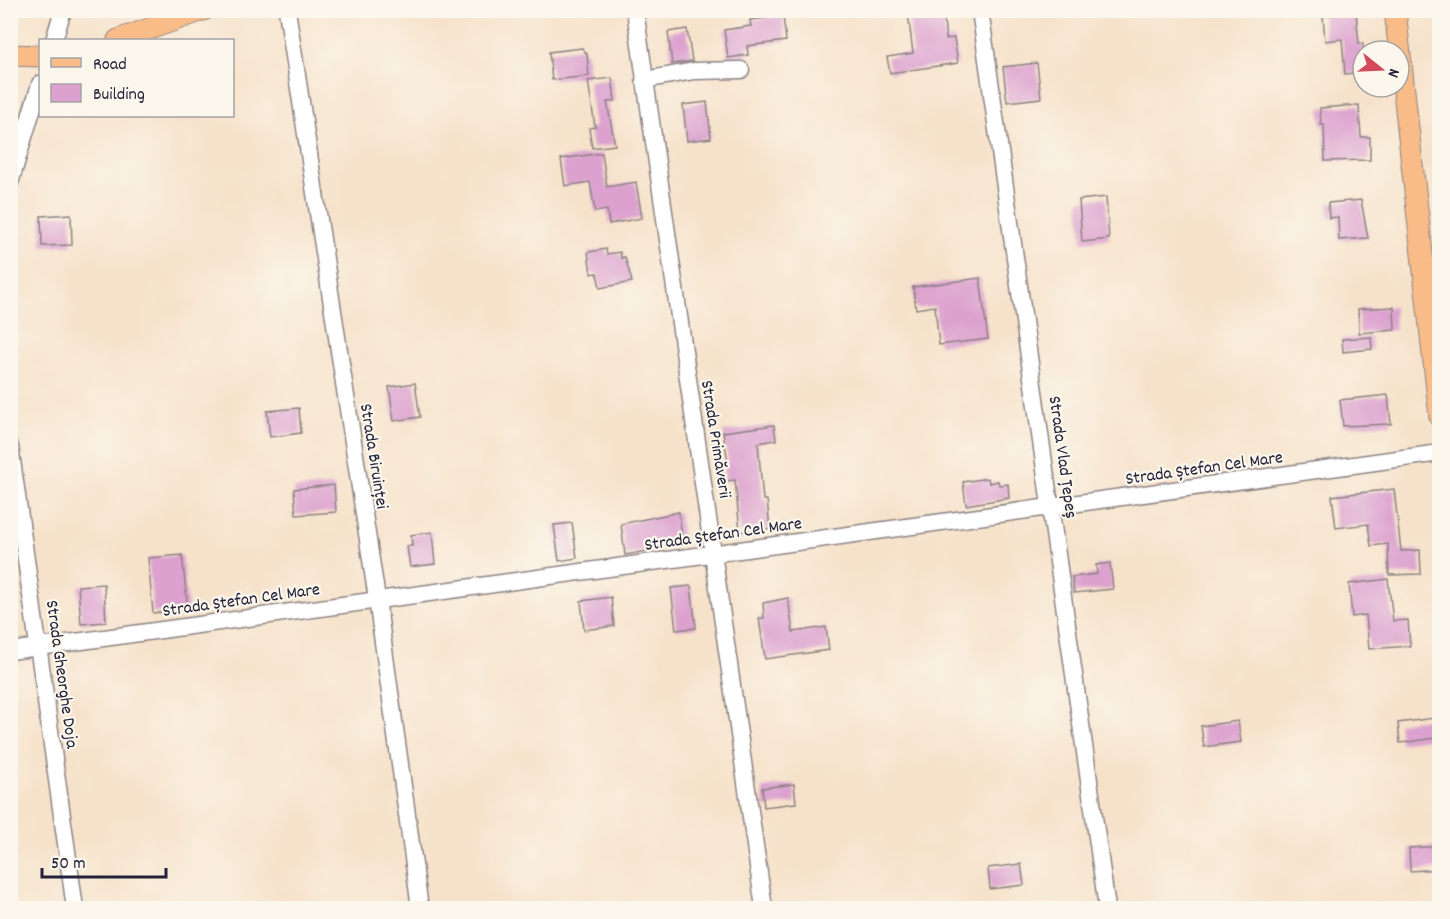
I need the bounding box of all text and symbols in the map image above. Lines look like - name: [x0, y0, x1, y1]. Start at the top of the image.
- legend: [39, 39, 234, 117]
- north arrow: [1351, 39, 1411, 99]
- text: Road: [93, 53, 127, 78]
- text: N: [1381, 66, 1405, 80]
- text: Building: [93, 83, 145, 108]
- street label: Strada Primăverii: [693, 379, 736, 500]
- street label: Strada Vlad Țepeș: [1041, 394, 1083, 520]
- street label: Strada Biruinței: [352, 402, 393, 511]
- street label: Strada Ștefan Cel Mare: [1124, 446, 1285, 493]
- street label: Strada Ștefan Cel Mare: [643, 512, 804, 559]
- street label: Strada Ștefan Cel Mare: [161, 578, 322, 625]
- street label: Strada Gheorghe Doja: [38, 599, 83, 751]
- scale bar: [42, 841, 166, 879]
- text: 50 m: [51, 852, 86, 877]

